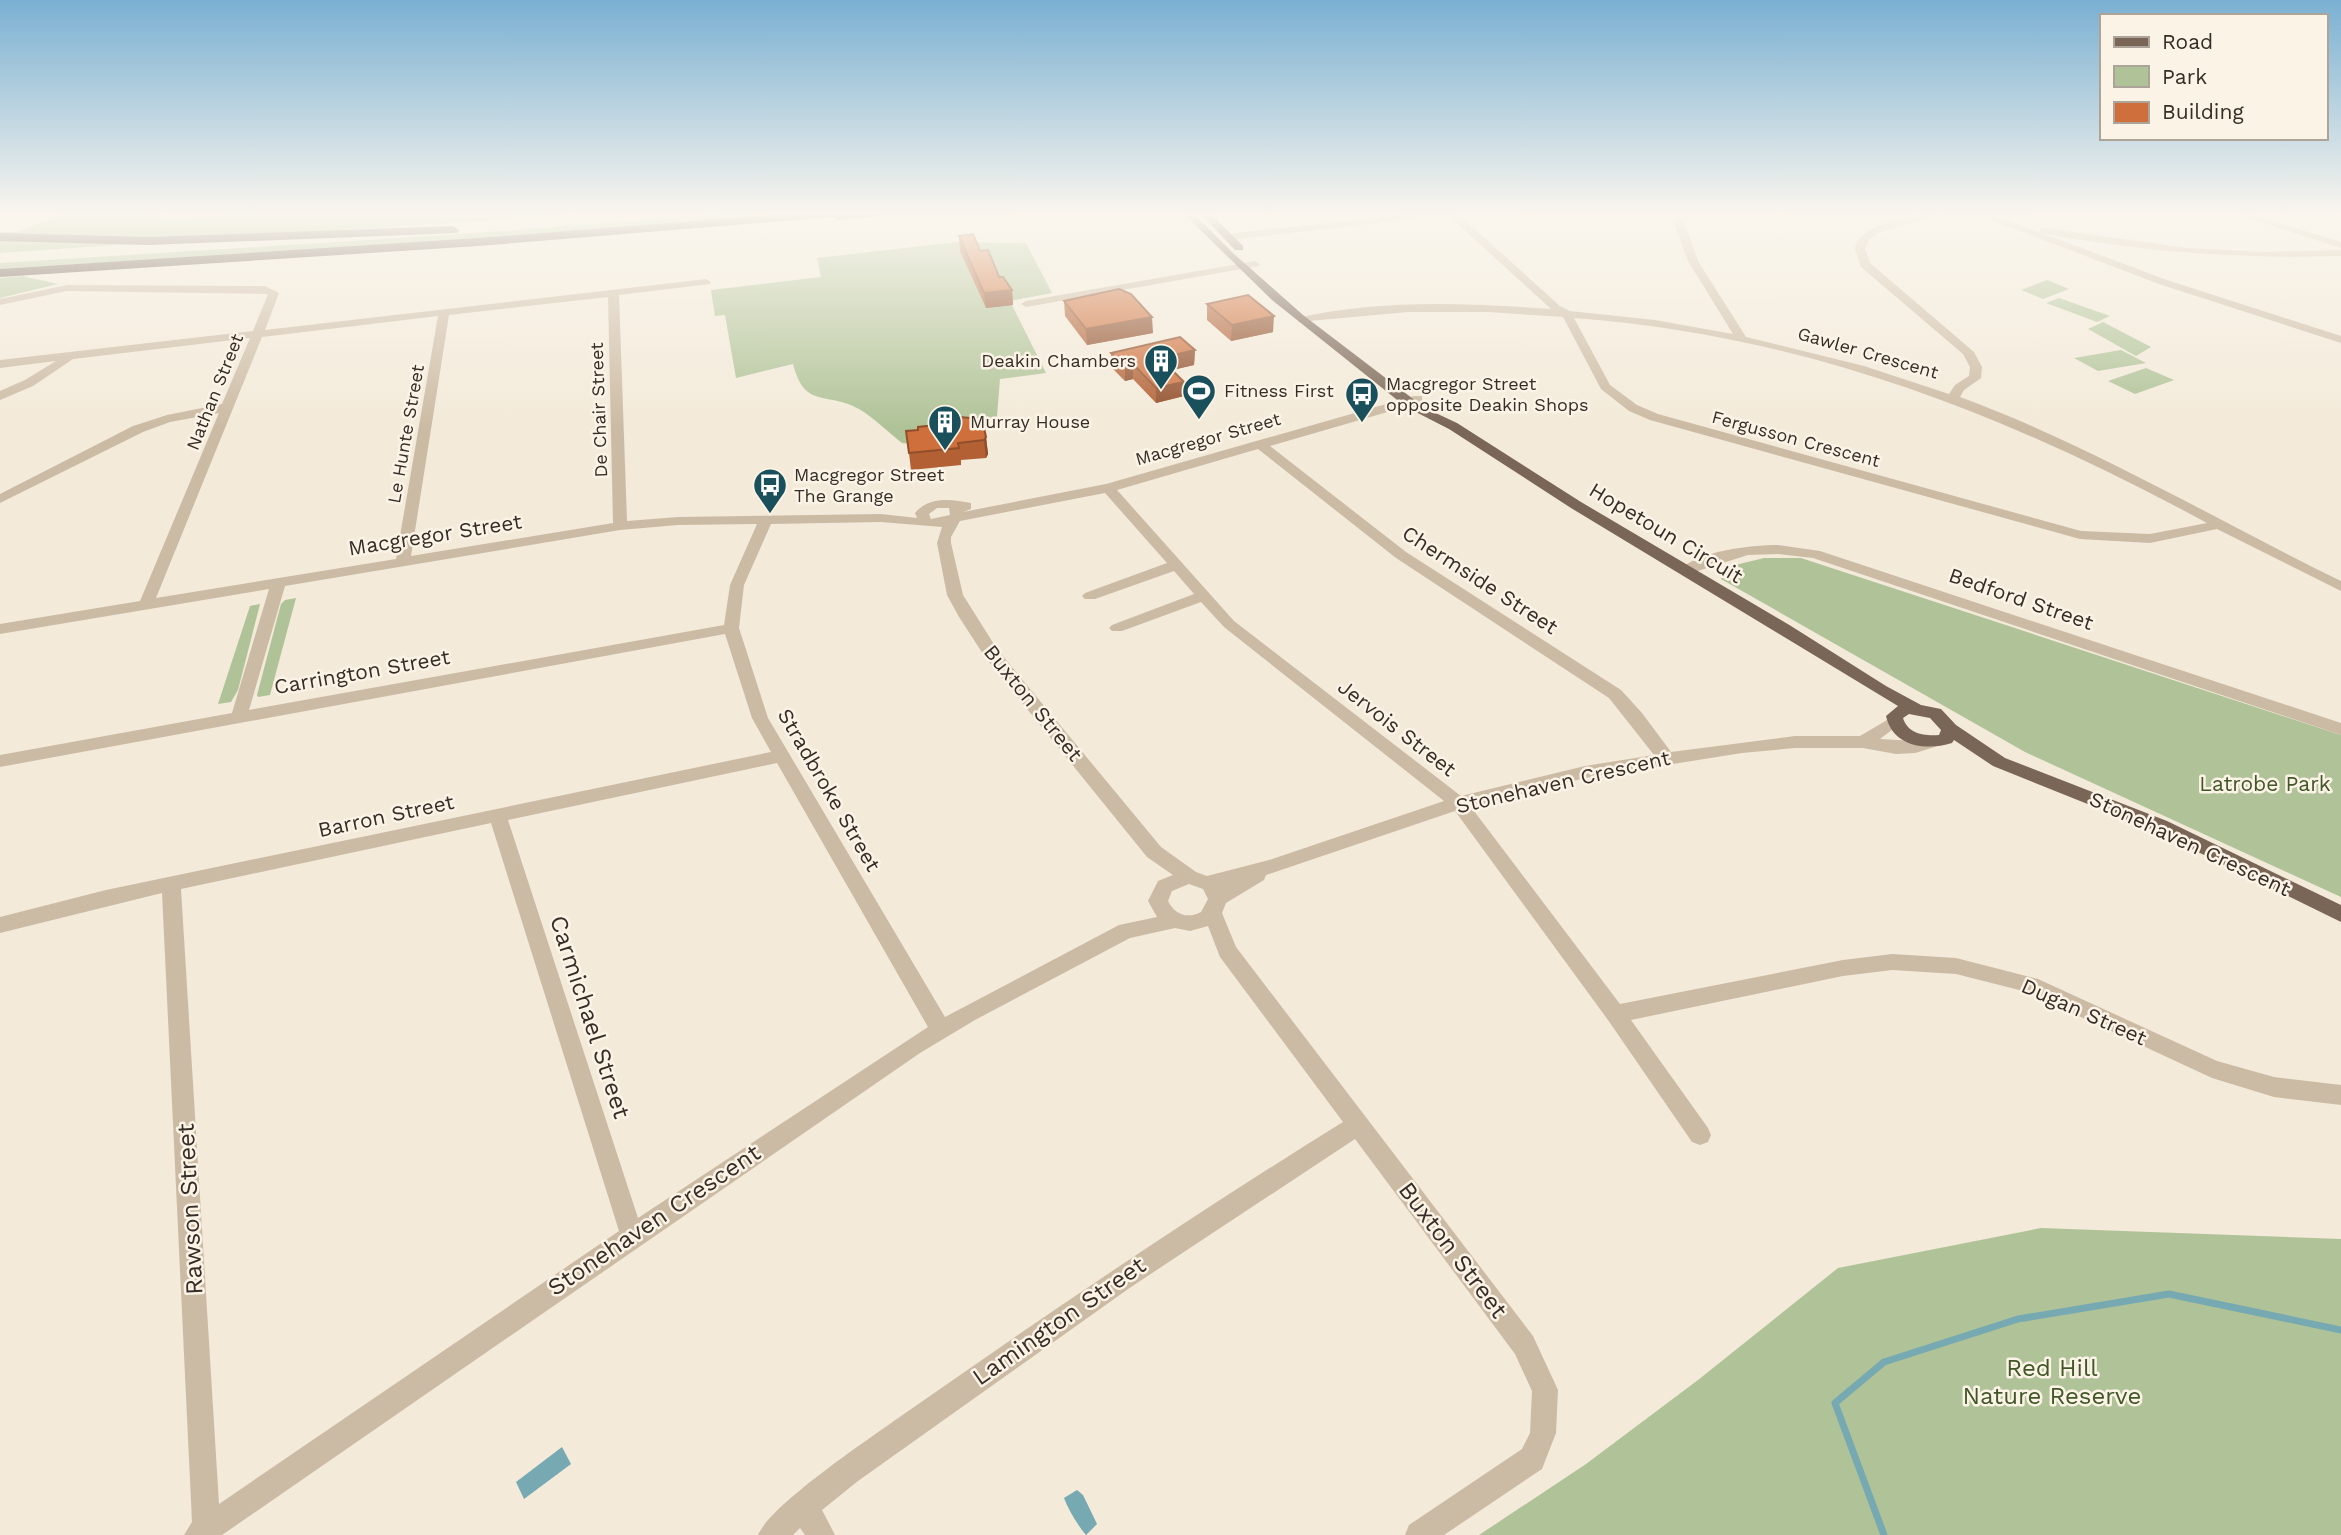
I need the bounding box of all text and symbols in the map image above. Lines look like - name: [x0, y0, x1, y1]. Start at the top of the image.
- legend: [2100, 14, 2327, 140]
- text: Road: [2162, 29, 2213, 54]
- text: Park: [2162, 64, 2207, 89]
- text: Building: [2162, 99, 2244, 124]
- street label: Gawler Crescent: [1795, 322, 1941, 383]
- street label: Nathan Street: [182, 330, 248, 453]
- street label: De Chair Street: [586, 342, 611, 478]
- building icon: Deakin Chambers: [1142, 342, 1180, 391]
- place label: Deakin Chambers: [981, 350, 1136, 371]
- street label: Le Hunte Street: [383, 362, 428, 505]
- sports icon: Fitness First: [1180, 372, 1218, 421]
- place label: Macgregor Street opposite Deakin Shops: [1386, 373, 1589, 415]
- bus stop icon: Macgregor Street opposite Deakin Shops: [1343, 375, 1381, 424]
- place label: Fitness First: [1224, 380, 1334, 401]
- building icon: Murray House: [926, 403, 964, 452]
- street label: Fergusson Crescent: [1710, 406, 1883, 471]
- street label: Macgregor Street: [1133, 408, 1283, 469]
- place label: Murray House: [970, 411, 1090, 432]
- place label: Macgregor Street The Grange: [794, 464, 945, 506]
- bus stop icon: Macgregor Street The Grange: [751, 466, 789, 515]
- street label: Hopetoun Circuit: [1585, 477, 1748, 588]
- street label: Macgregor Street: [346, 508, 524, 561]
- street label: Chermside Street: [1398, 520, 1563, 639]
- street label: Bedford Street: [1946, 562, 2097, 635]
- street label: Buxton Street: [979, 639, 1088, 766]
- street label: Carrington Street: [272, 644, 452, 699]
- street label: Jervois Street: [1333, 674, 1461, 782]
- street label: Stradbroke Street: [773, 704, 886, 876]
- street label: Stonehaven Crescent: [1453, 745, 1673, 818]
- park label: Latrobe Park: [2199, 771, 2331, 796]
- street label: Stonehaven Crescent: [2086, 786, 2295, 901]
- street label: Barron Street: [316, 789, 456, 842]
- street label: Carmichael Street: [544, 912, 636, 1122]
- street label: Dugan Street: [2018, 973, 2151, 1050]
- street label: Rawson Street: [172, 1123, 208, 1295]
- street label: Stonehaven Crescent: [542, 1138, 766, 1302]
- street label: Buxton Street: [1393, 1176, 1513, 1324]
- street label: Lamington Street: [967, 1251, 1151, 1391]
- park label: Red Hill Nature Reserve: [1963, 1354, 2141, 1410]

